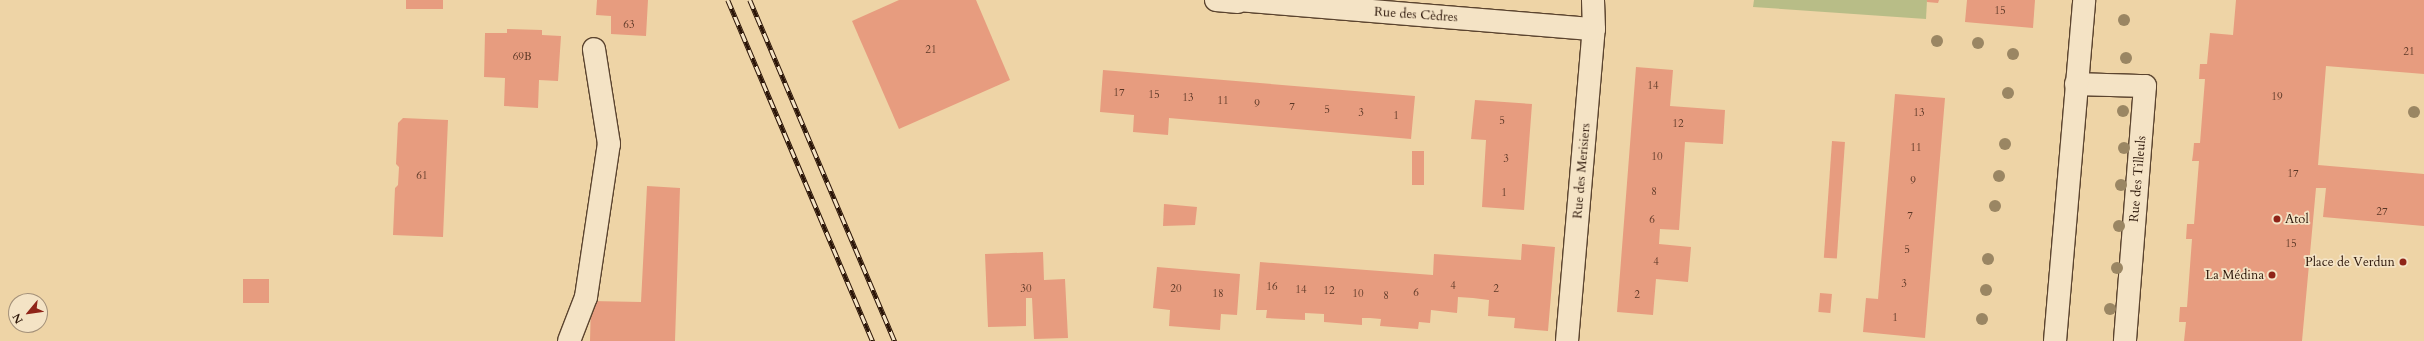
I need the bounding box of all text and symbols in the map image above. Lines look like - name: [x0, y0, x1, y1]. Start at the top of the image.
- street label: Rue des Cèdres: [1374, 4, 1458, 26]
- house number: 15: [1994, 4, 2006, 18]
- house number: 63: [623, 18, 635, 32]
- house number: 21: [925, 43, 937, 57]
- house number: 21: [2403, 45, 2415, 59]
- house number: 69B: [513, 50, 531, 64]
- house number: 14: [1647, 79, 1659, 93]
- house number: 17: [1113, 86, 1125, 100]
- house number: 15: [1148, 88, 1160, 102]
- house number: 19: [2271, 90, 2283, 104]
- house number: 13: [1182, 91, 1194, 105]
- house number: 11: [1217, 94, 1229, 108]
- house number: 9: [1254, 97, 1260, 111]
- house number: 7: [1289, 100, 1295, 114]
- house number: 5: [1324, 103, 1330, 117]
- house number: 3: [1358, 106, 1364, 120]
- house number: 13: [1913, 106, 1925, 120]
- house number: 1: [1393, 109, 1399, 123]
- house number: 5: [1499, 114, 1505, 128]
- house number: 12: [1672, 117, 1684, 131]
- street label: Rue des Merisiers: [1570, 123, 1594, 219]
- street label: Rue des Tilleuls: [2126, 135, 2150, 223]
- house number: 11: [1910, 141, 1922, 155]
- house number: 10: [1651, 150, 1663, 164]
- house number: 3: [1503, 152, 1509, 166]
- house number: 17: [2287, 167, 2299, 181]
- house number: 61: [416, 169, 428, 183]
- house number: 9: [1910, 174, 1916, 188]
- house number: 8: [1651, 185, 1657, 199]
- house number: 1: [1501, 186, 1507, 200]
- house number: 27: [2376, 205, 2388, 219]
- house number: 7: [1907, 209, 1913, 223]
- place label: Atol: [2285, 211, 2309, 227]
- house number: 6: [1649, 213, 1655, 227]
- marker: Atol: [2272, 214, 2282, 224]
- house number: 15: [2285, 237, 2297, 251]
- house number: 5: [1904, 243, 1910, 257]
- place label: Place de Verdun: [2305, 254, 2395, 270]
- house number: 4: [1653, 255, 1659, 269]
- marker: Place de Verdun: [2398, 257, 2408, 267]
- place label: La Médina: [2205, 267, 2264, 283]
- marker: La Médina: [2267, 270, 2277, 280]
- house number: 3: [1901, 277, 1907, 291]
- house number: 4: [1450, 279, 1456, 293]
- house number: 16: [1266, 280, 1278, 294]
- house number: 30: [1020, 282, 1032, 296]
- house number: 20: [1170, 282, 1182, 296]
- house number: 2: [1493, 282, 1499, 296]
- house number: 14: [1295, 283, 1307, 297]
- house number: 12: [1323, 284, 1335, 298]
- house number: 6: [1413, 286, 1419, 300]
- house number: 18: [1212, 287, 1224, 301]
- house number: 10: [1352, 287, 1364, 301]
- house number: 2: [1634, 288, 1640, 302]
- house number: 8: [1383, 289, 1389, 303]
- north arrow: [8, 293, 48, 333]
- text: N: [9, 311, 27, 326]
- house number: 1: [1892, 311, 1898, 325]

